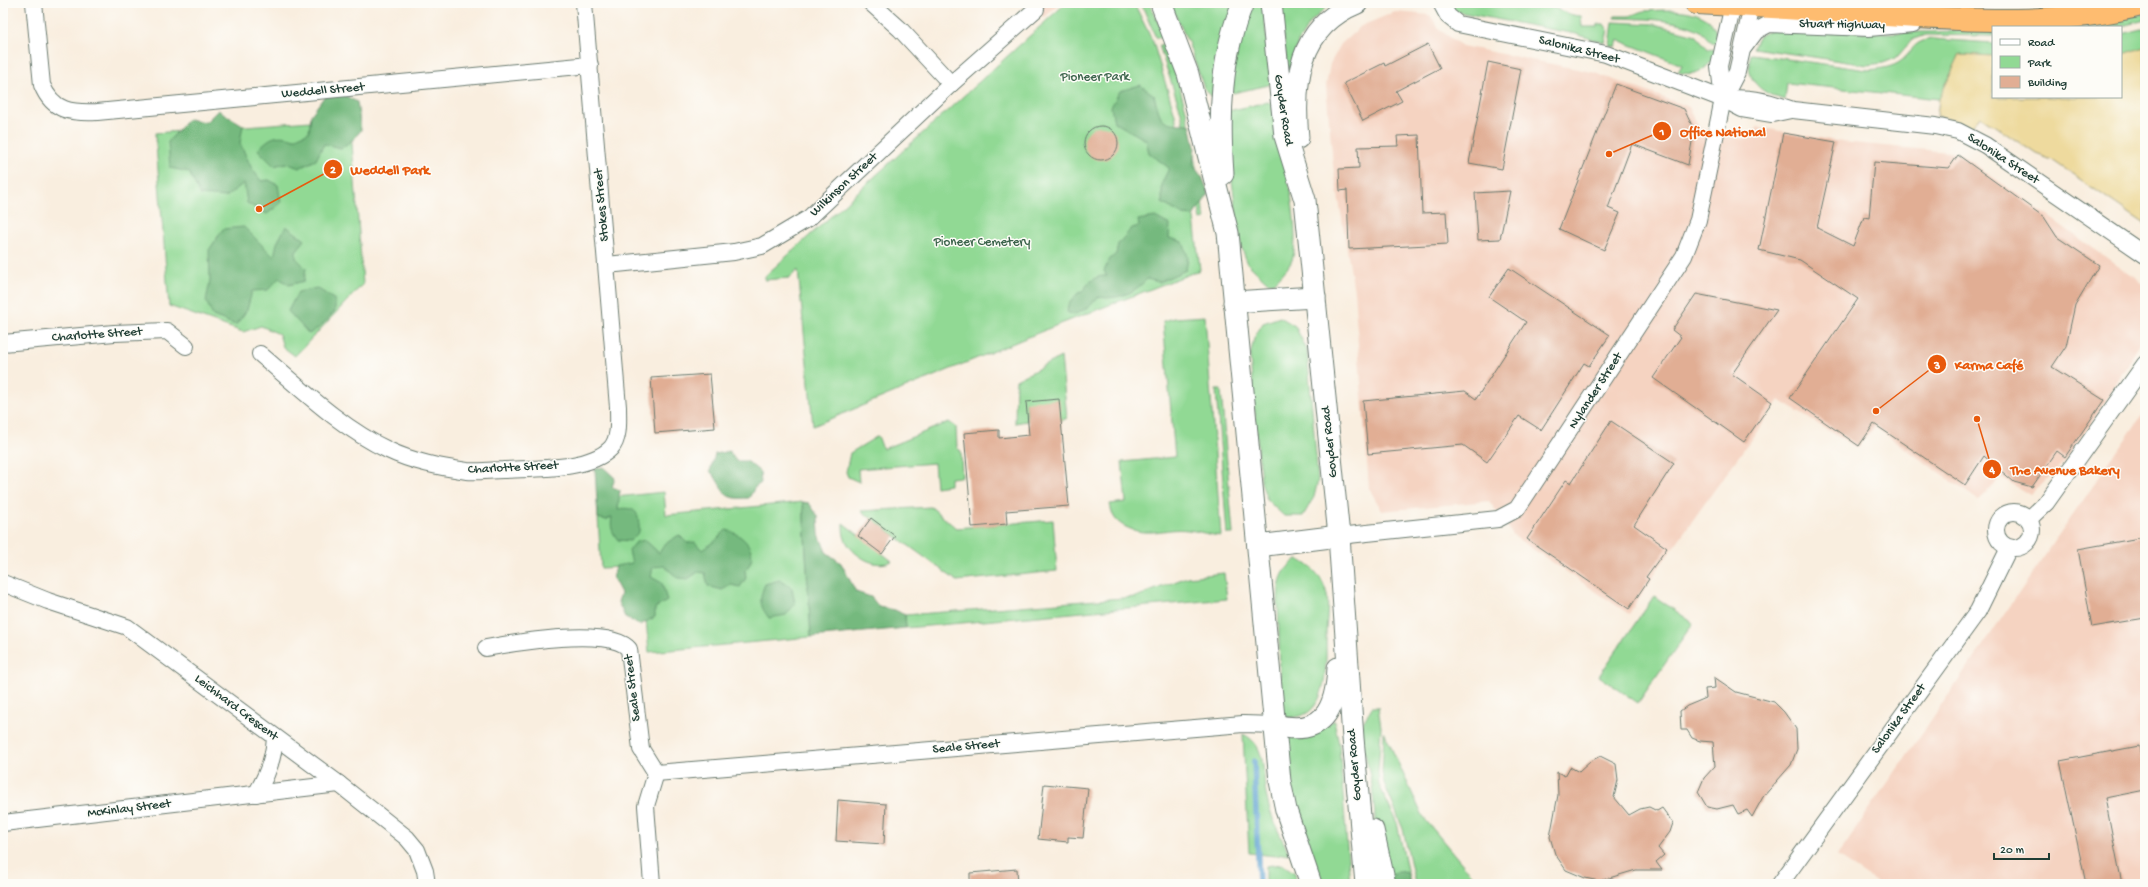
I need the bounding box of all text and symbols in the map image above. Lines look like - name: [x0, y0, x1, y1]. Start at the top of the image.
- street label: Stuart Highway: [1799, 17, 1886, 33]
- legend: [1992, 26, 2122, 98]
- street label: Salonika Street: [1537, 33, 1623, 68]
- text: Road: [2028, 37, 2055, 51]
- text: Park: [2027, 57, 2053, 71]
- park label: Pioneer Park: [1060, 70, 1131, 85]
- street label: Goyder Road: [1270, 73, 1296, 148]
- text: Building: [2027, 77, 2067, 91]
- street label: Weddell Street: [281, 80, 367, 102]
- callout: Office National: [1652, 118, 1774, 144]
- text: Office National: [1680, 125, 1766, 142]
- text: 1: [1659, 126, 1665, 140]
- street label: Salonika Street: [1964, 130, 2043, 189]
- street label: Wilkinson Street: [807, 149, 882, 220]
- callout: Weddell Park: [323, 156, 438, 182]
- text: Weddell Park: [350, 163, 431, 180]
- text: 2: [330, 164, 336, 178]
- street label: Stokes Street: [591, 166, 613, 242]
- park label: Pioneer Cemetery: [933, 235, 1031, 250]
- street label: Charlotte Street: [51, 324, 144, 346]
- street label: Nylander Street: [1566, 349, 1627, 432]
- callout: Karma Café: [1927, 351, 2031, 377]
- text: Karma Café: [1954, 358, 2024, 375]
- text: 3: [1933, 360, 1940, 374]
- street label: Goyder Road: [1319, 404, 1341, 478]
- callout: The Avenue Bakery: [1982, 456, 2127, 482]
- street label: Charlotte Street: [467, 458, 560, 478]
- text: The Avenue Bakery: [2009, 463, 2120, 480]
- text: 4: [1988, 464, 1995, 478]
- street label: Seale Street: [621, 652, 645, 722]
- street label: Leichhard Crescent: [191, 672, 282, 745]
- street label: Salonika Street: [1869, 680, 1930, 757]
- street label: Goyder Road: [1344, 727, 1366, 801]
- street label: Seale Street: [932, 736, 1002, 757]
- street label: McKinlay Street: [86, 796, 173, 822]
- scale bar: [1994, 835, 2049, 861]
- text: 20 m: [2000, 844, 2025, 858]

